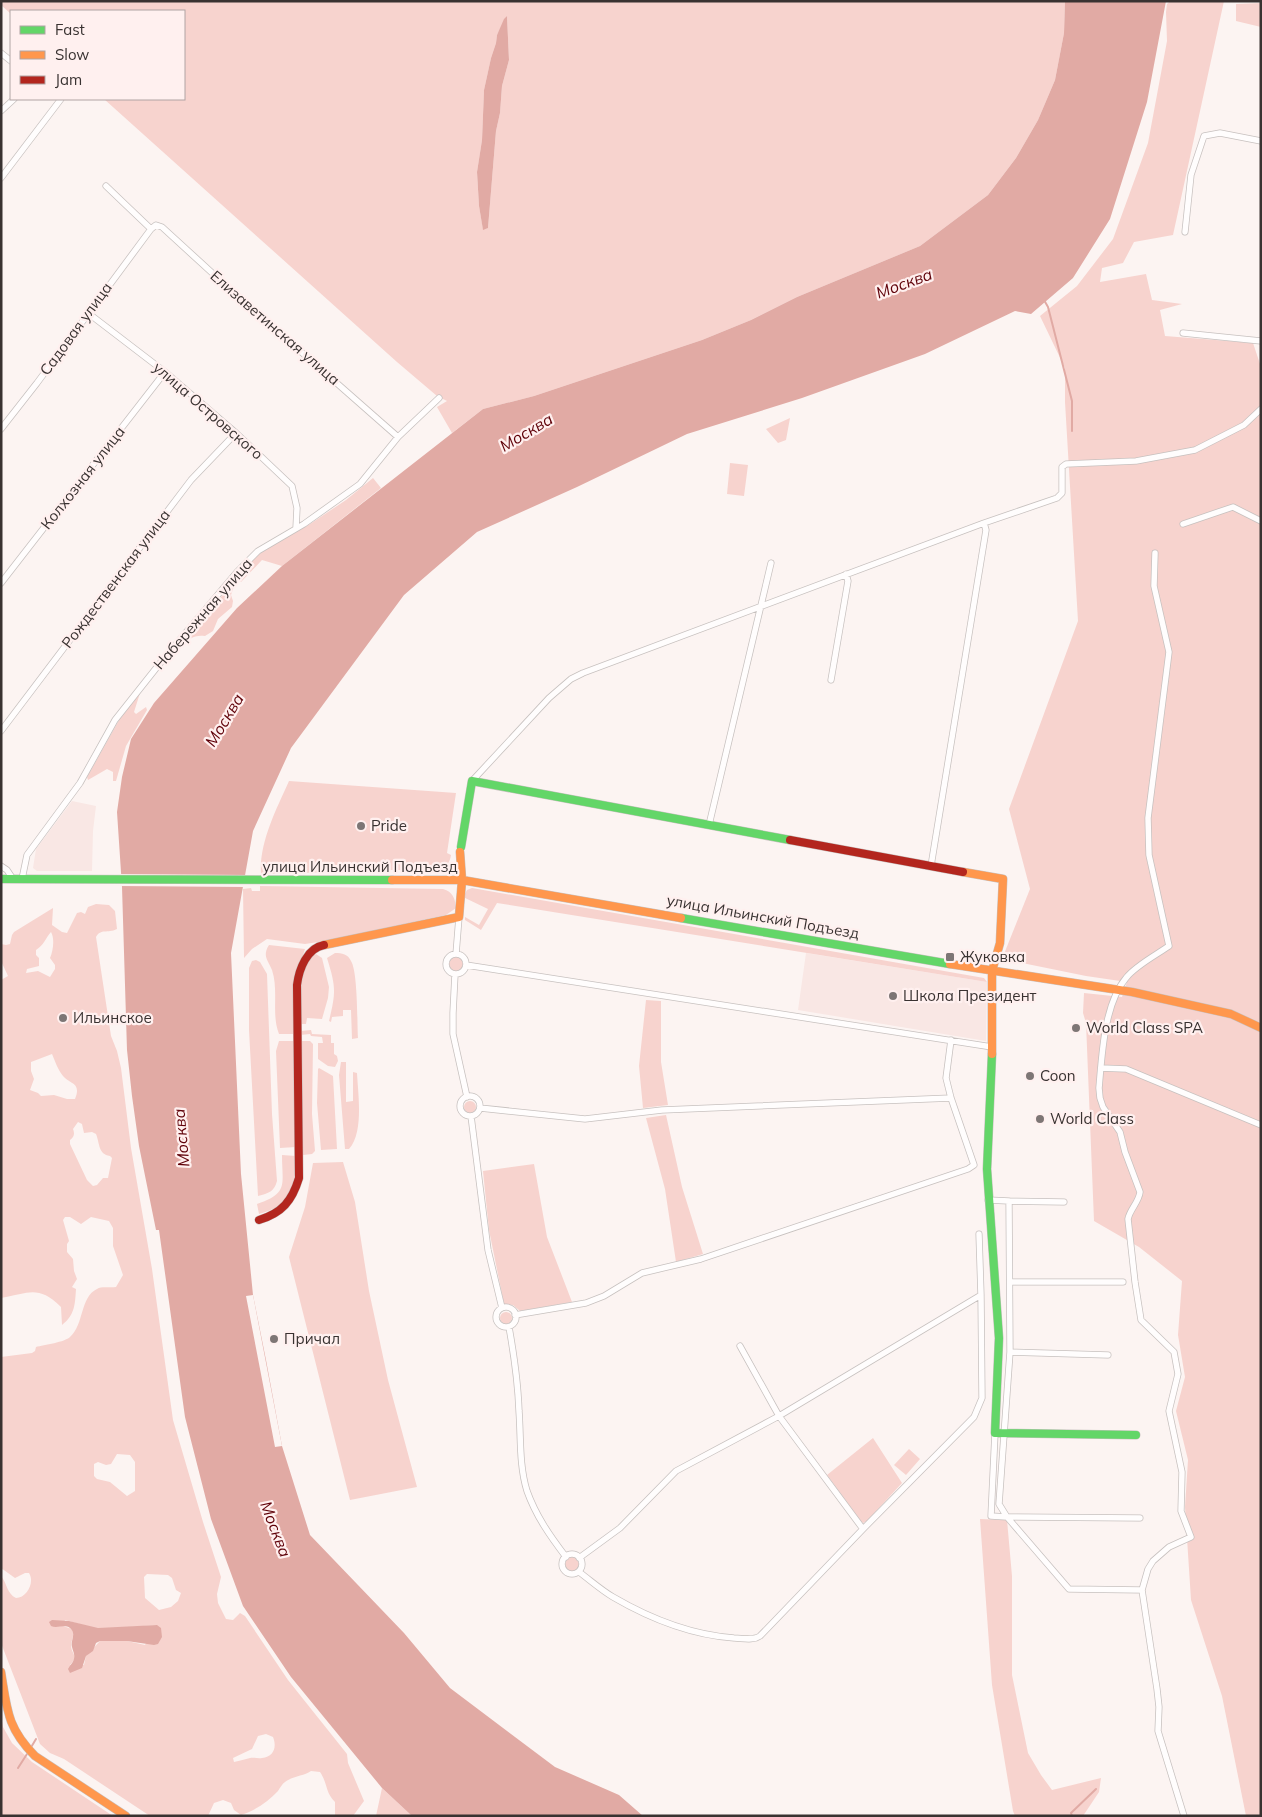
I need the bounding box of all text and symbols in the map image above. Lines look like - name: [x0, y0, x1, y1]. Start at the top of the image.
- legend: [10, 10, 185, 100]
- text: Fast: [55, 20, 85, 39]
- text: Slow: [55, 45, 89, 64]
- text: Jam: [55, 70, 82, 89]
- water label: Москва: [873, 264, 935, 302]
- street label: Елизаветинская улица: [207, 266, 344, 389]
- street label: Садовая улица: [35, 278, 116, 379]
- street label: улица Островского: [149, 358, 267, 464]
- water label: Москва: [496, 408, 556, 456]
- street label: Колхозная улица: [36, 422, 129, 533]
- street label: Рождественская улица: [57, 506, 174, 652]
- street label: Набережная улица: [149, 554, 256, 673]
- water label: Москва: [200, 690, 248, 750]
- place label: Pride: [371, 816, 407, 835]
- marker: Pride: [355, 820, 367, 832]
- street label: улица Ильинский Подъезд: [262, 857, 458, 876]
- street label: улица Ильинский Подъезд: [665, 890, 861, 943]
- place label: Жуковка: [960, 947, 1025, 966]
- marker: Жуковка: [944, 951, 956, 963]
- place label: Школа Президент: [903, 986, 1037, 1005]
- marker: Школа Президент: [887, 990, 899, 1002]
- place label: Ильинское: [73, 1008, 152, 1027]
- marker: Ильинское: [57, 1012, 69, 1024]
- place label: World Class SPA: [1086, 1018, 1203, 1037]
- marker: World Class SPA: [1070, 1022, 1082, 1034]
- place label: Coon: [1040, 1066, 1076, 1085]
- marker: Coon: [1024, 1070, 1036, 1082]
- water label: Москва: [168, 1108, 194, 1168]
- place label: World Class: [1050, 1109, 1134, 1128]
- marker: World Class: [1034, 1113, 1046, 1125]
- place label: Причал: [284, 1329, 340, 1348]
- marker: Причал: [268, 1333, 280, 1345]
- water label: Москва: [256, 1498, 296, 1560]

